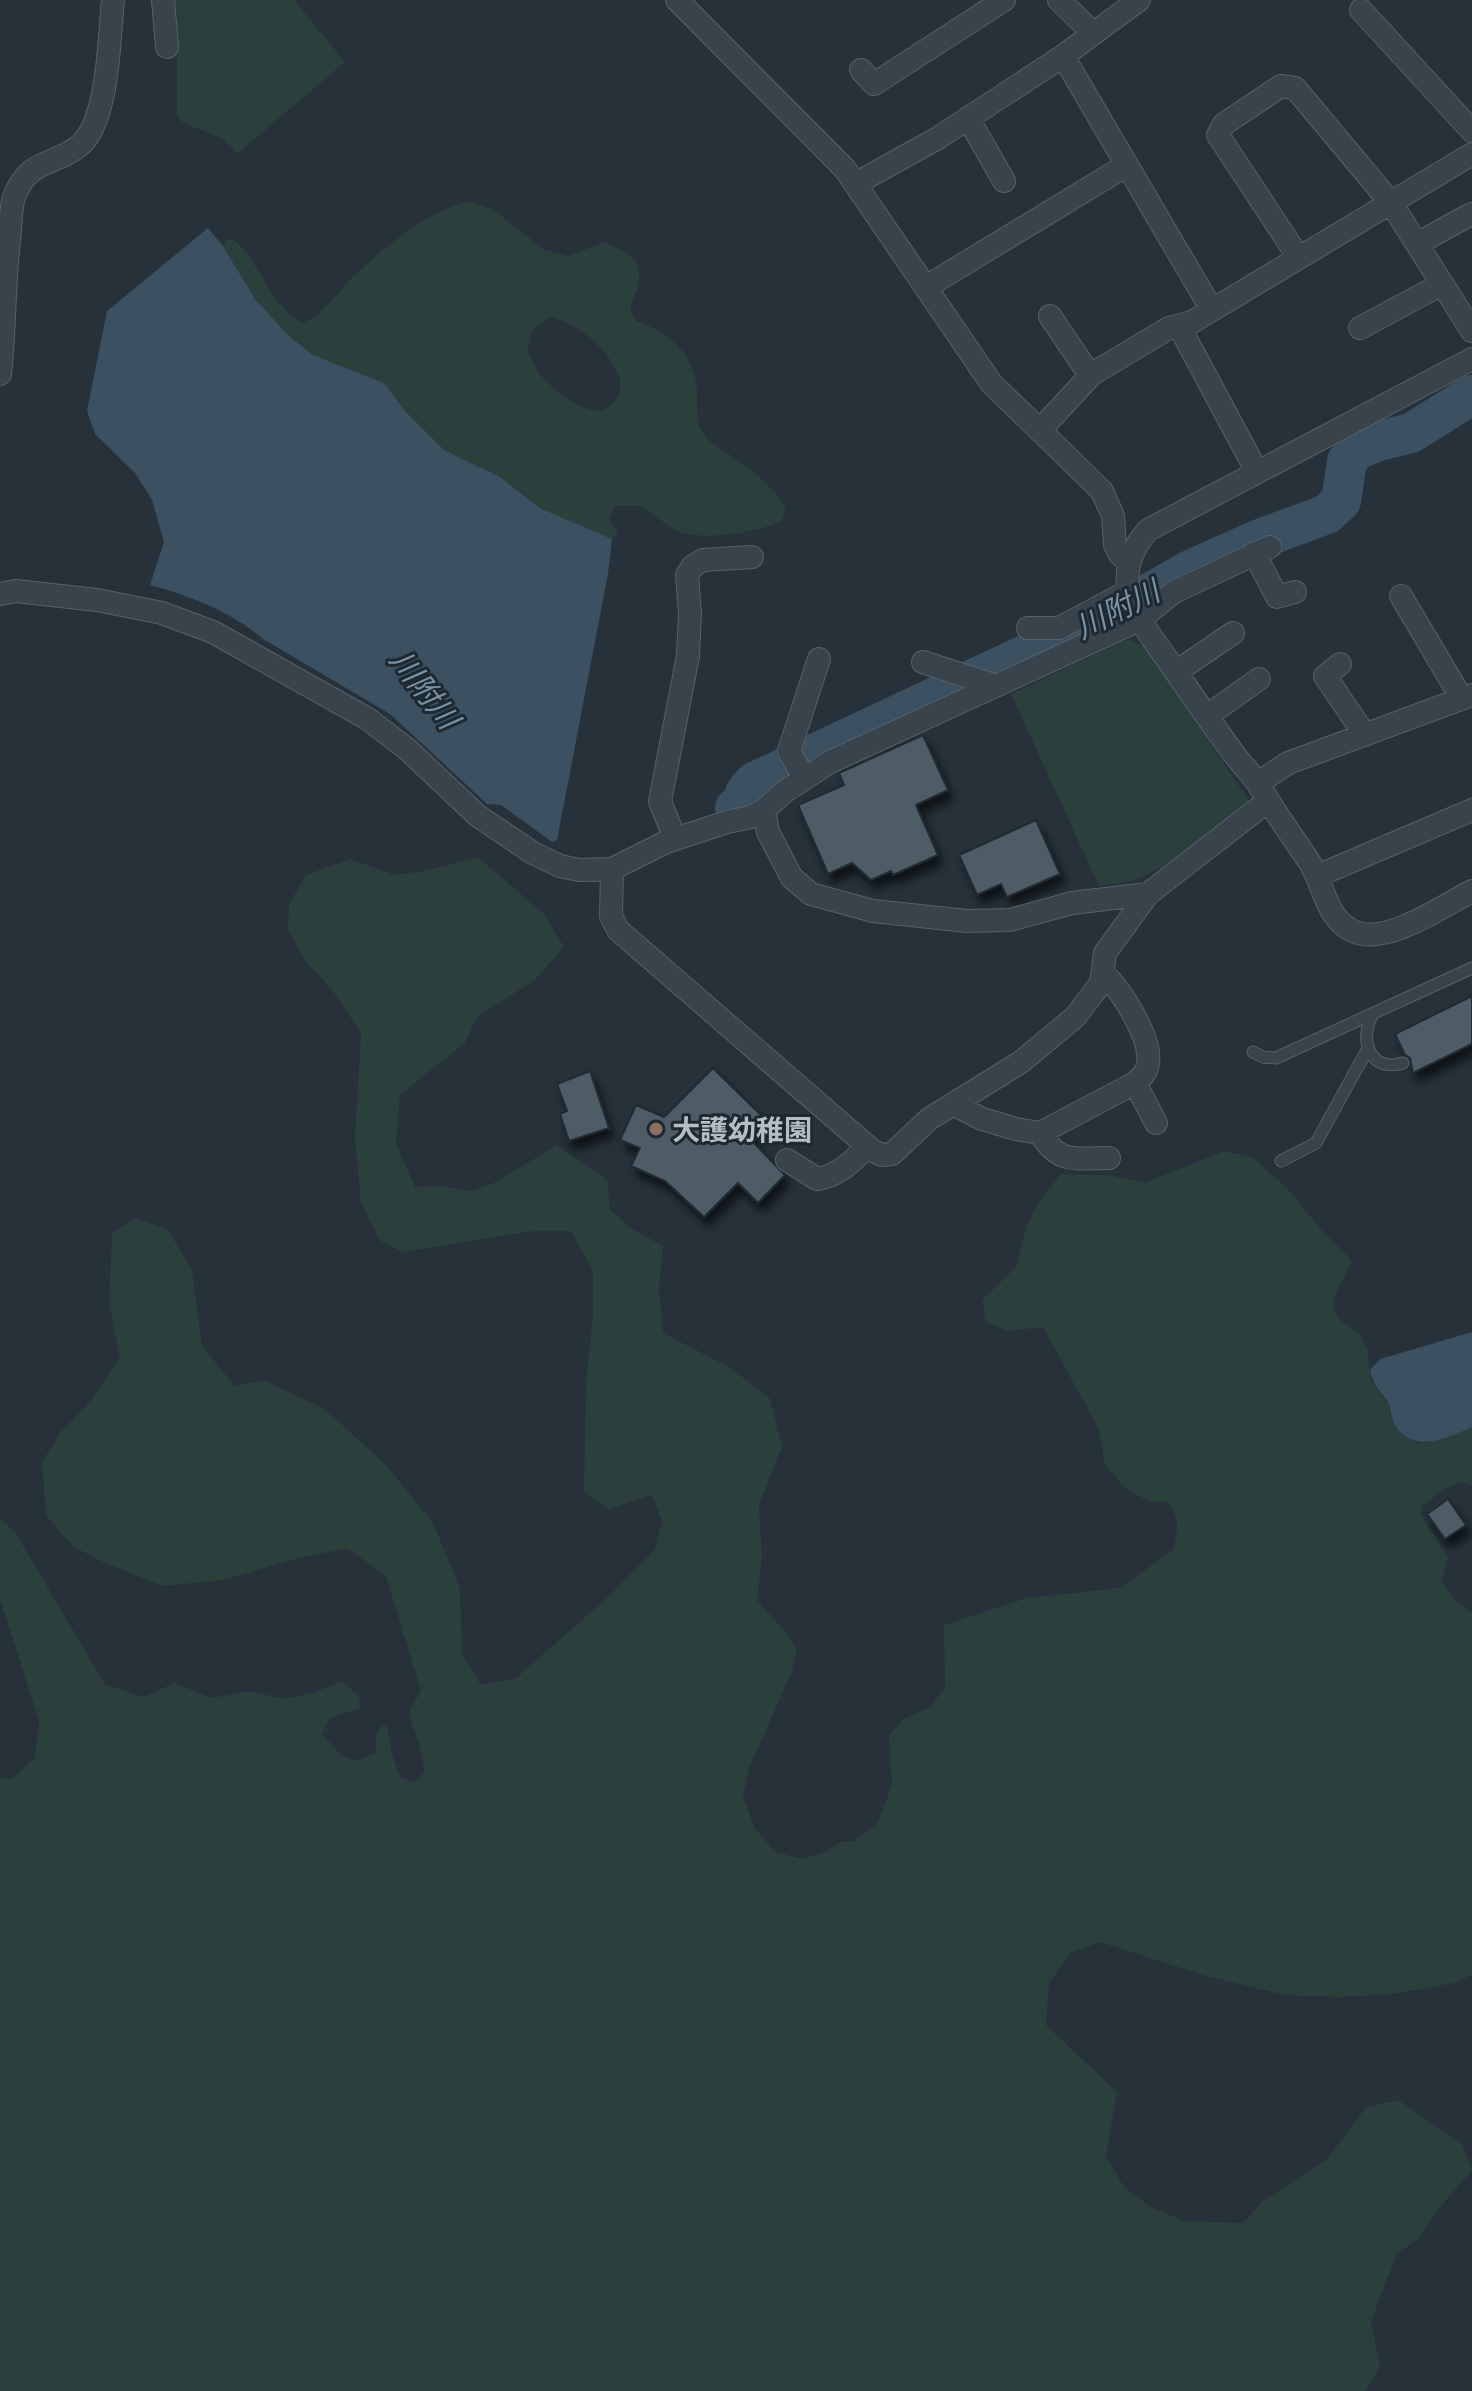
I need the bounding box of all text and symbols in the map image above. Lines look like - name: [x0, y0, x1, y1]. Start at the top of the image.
- water label: 川附川: [1068, 570, 1168, 646]
- water label: 川附川: [382, 642, 470, 739]
- place label: 大護幼稚園: [672, 1112, 812, 1147]
- marker: 大護幼稚園: [647, 1120, 665, 1138]

